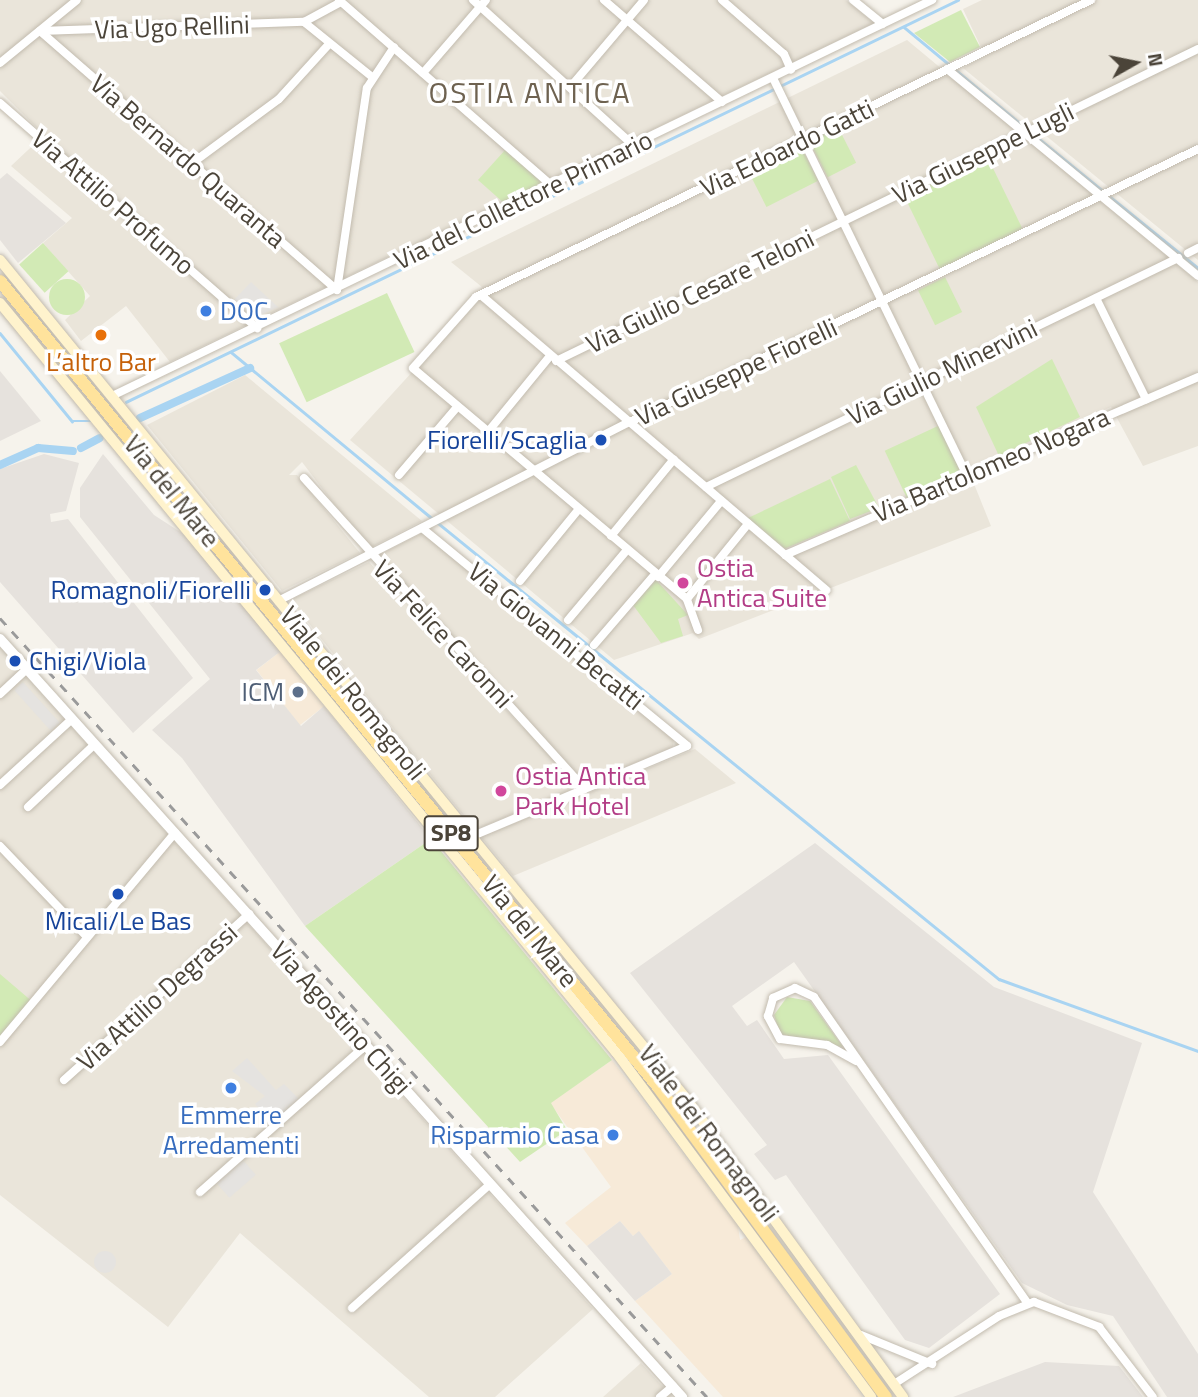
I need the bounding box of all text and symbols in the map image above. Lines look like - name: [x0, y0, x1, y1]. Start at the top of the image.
- street label: Via Ugo Rellini: [94, 9, 250, 45]
- north arrow: [1100, 28, 1170, 98]
- text: N: [1141, 51, 1172, 68]
- street label: Via Bernardo Quaranta: [84, 68, 292, 254]
- district label: OSTIA ANTICA: [430, 74, 630, 110]
- street label: Via Edoardo Gatti: [695, 93, 879, 203]
- street label: Via Giuseppe Lugli: [887, 96, 1079, 210]
- street label: Via Attilio Profumo: [25, 123, 201, 281]
- street label: Via del Collettore Primario: [389, 124, 657, 276]
- street label: Via Giulio Cesare Teloni: [581, 222, 819, 360]
- place label: DOC: [220, 295, 268, 327]
- marker: DOC: [198, 303, 214, 319]
- street label: Via Giuseppe Fiorelli: [630, 312, 842, 432]
- street label: Via Giulio Minervini: [842, 312, 1042, 432]
- marker: L’altro Bar: [93, 327, 109, 343]
- place label: L’altro Bar: [46, 346, 156, 378]
- street label: Via Bartolomeo Nogara: [868, 401, 1114, 529]
- place label: Fiorelli/Scaglia: [427, 424, 587, 456]
- street label: Via del Mare: [117, 429, 227, 553]
- marker: Fiorelli/Scaglia: [593, 432, 609, 448]
- place label: Ostia Antica Suite: [697, 552, 827, 614]
- street label: Via Felice Caronni: [366, 554, 520, 714]
- street label: Via Giovanni Becatti: [462, 556, 650, 716]
- place label: Romagnoli/Fiorelli: [51, 574, 251, 606]
- marker: Ostia Antica Suite: [675, 575, 691, 591]
- marker: Romagnoli/Fiorelli: [257, 582, 273, 598]
- street label: Viale dei Romagnoli: [274, 600, 432, 786]
- place label: Chigi/Viola: [29, 645, 146, 677]
- marker: Chigi/Viola: [7, 653, 23, 669]
- place label: ICM: [242, 676, 284, 708]
- marker: ICM: [290, 684, 306, 700]
- place label: Ostia Antica Park Hotel: [515, 760, 646, 822]
- marker: Ostia Antica Park Hotel: [493, 783, 509, 799]
- road number: SP8: [423, 812, 479, 854]
- street label: Via del Mare: [475, 869, 585, 993]
- marker: Micali/Le Bas: [110, 886, 126, 902]
- place label: Micali/Le Bas: [45, 905, 191, 937]
- street label: Via Attilio Degrassi: [70, 917, 244, 1077]
- street label: Via Agostino Chigi: [264, 935, 418, 1101]
- street label: Viale dei Romagnoli: [632, 1038, 786, 1228]
- marker: Emmerre Arredamenti: [223, 1080, 239, 1096]
- place label: Emmerre Arredamenti: [163, 1099, 299, 1160]
- place label: Risparmio Casa: [430, 1119, 599, 1151]
- marker: Risparmio Casa: [605, 1127, 621, 1143]

